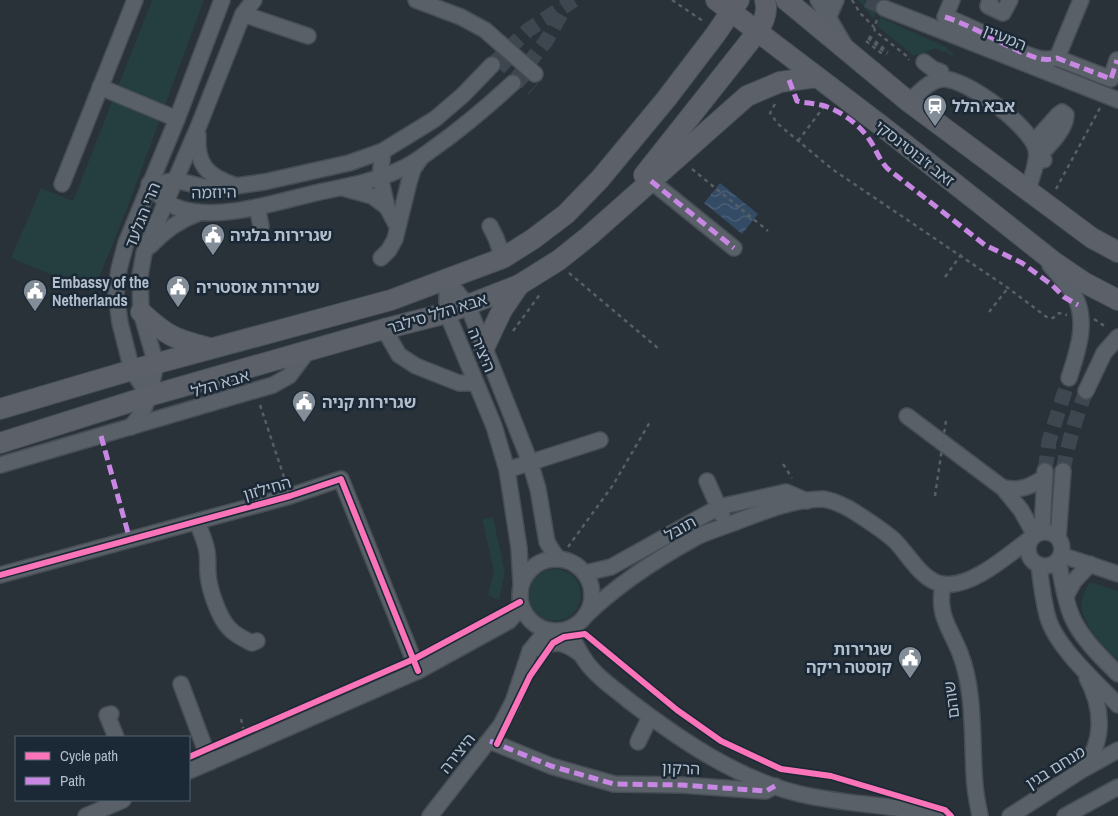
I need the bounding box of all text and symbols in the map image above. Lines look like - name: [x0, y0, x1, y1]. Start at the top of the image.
- street label: המעיין: [980, 18, 1030, 56]
- station icon: אבא הלל: [922, 93, 948, 127]
- place label: אבא הלל: [952, 95, 1015, 117]
- street label: זאב ז'בוטינסקי: [871, 115, 959, 191]
- street label: הרי הגלעד: [119, 179, 165, 251]
- street label: היוזמה: [191, 181, 237, 203]
- public building icon: שגרירות בלגיה: [200, 222, 226, 256]
- place label: שגרירות בלגיה: [230, 224, 332, 246]
- place label: Embassy of the Netherlands: [52, 271, 149, 311]
- public building icon: שגרירות אוסטריה: [165, 274, 191, 308]
- place label: שגרירות אוסטריה: [196, 276, 320, 298]
- public building icon: Embassy of the Netherlands: [22, 278, 48, 312]
- street label: אבא הלל סילבר: [384, 287, 490, 339]
- street label: היצירה: [463, 324, 501, 376]
- street label: אבא הלל: [188, 364, 252, 402]
- public building icon: שגרירות קניה: [291, 389, 317, 423]
- place label: שגרירות קניה: [322, 391, 416, 413]
- street label: החילזון: [240, 471, 294, 505]
- street label: תובל: [660, 510, 700, 546]
- place label: שגרירות קוסטה ריקה: [806, 638, 893, 678]
- public building icon: שגרירות קוסטה ריקה: [897, 645, 923, 679]
- street label: שוהם: [938, 680, 964, 720]
- street label: היצירה: [434, 728, 480, 778]
- legend: [15, 736, 190, 801]
- street label: מנחם בגין: [1021, 740, 1089, 794]
- text: Cycle path: [60, 745, 118, 766]
- street label: הרקון: [661, 756, 701, 780]
- text: Path: [60, 770, 85, 791]

